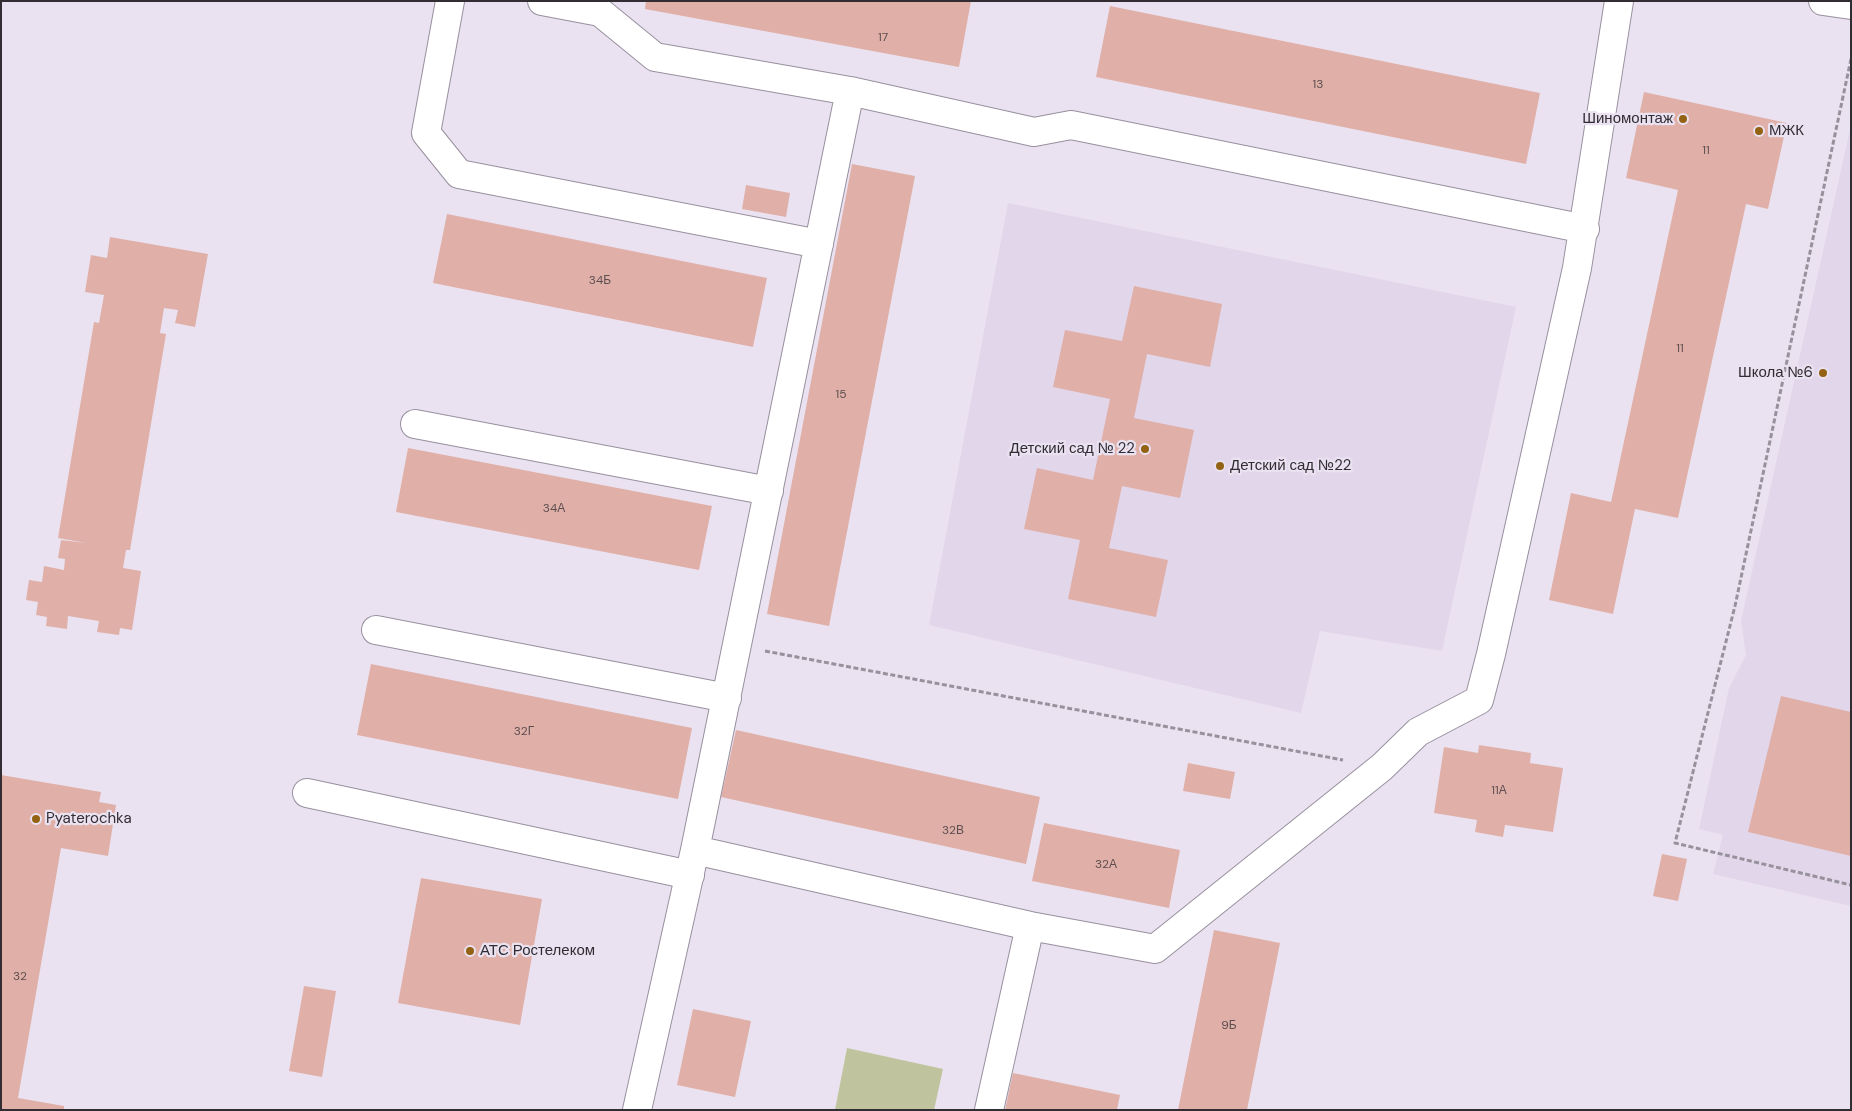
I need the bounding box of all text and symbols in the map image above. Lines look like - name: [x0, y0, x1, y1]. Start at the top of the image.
- house number: 17: [878, 31, 888, 45]
- house number: 13: [1313, 78, 1323, 92]
- place label: Шиномонтаж: [1582, 110, 1673, 128]
- marker: Шиномонтаж: [1677, 113, 1689, 125]
- place label: МЖК: [1769, 122, 1804, 140]
- marker: МЖК: [1753, 125, 1765, 137]
- house number: 11: [1702, 144, 1710, 158]
- house number: 34Б: [589, 274, 611, 288]
- house number: 11: [1676, 342, 1684, 356]
- place label: Школа №6: [1738, 364, 1813, 382]
- marker: Школа №6: [1817, 367, 1829, 379]
- house number: 15: [835, 388, 847, 402]
- place label: Детский сад № 22: [1010, 440, 1135, 458]
- marker: Детский сад № 22: [1139, 443, 1151, 455]
- place label: Детский сад №22: [1230, 457, 1351, 475]
- marker: Детский сад №22: [1214, 460, 1226, 472]
- house number: 34А: [543, 502, 565, 516]
- house number: 32Г: [514, 725, 534, 739]
- house number: 11А: [1491, 784, 1507, 798]
- place label: Pyaterochka: [46, 810, 132, 828]
- marker: Pyaterochka: [30, 813, 42, 825]
- house number: 32В: [942, 824, 964, 838]
- house number: 32А: [1095, 858, 1117, 872]
- place label: АТС Ростелеком: [480, 942, 595, 960]
- marker: АТС Ростелеком: [464, 945, 476, 957]
- house number: 32: [13, 970, 27, 984]
- house number: 9Б: [1221, 1019, 1237, 1033]

